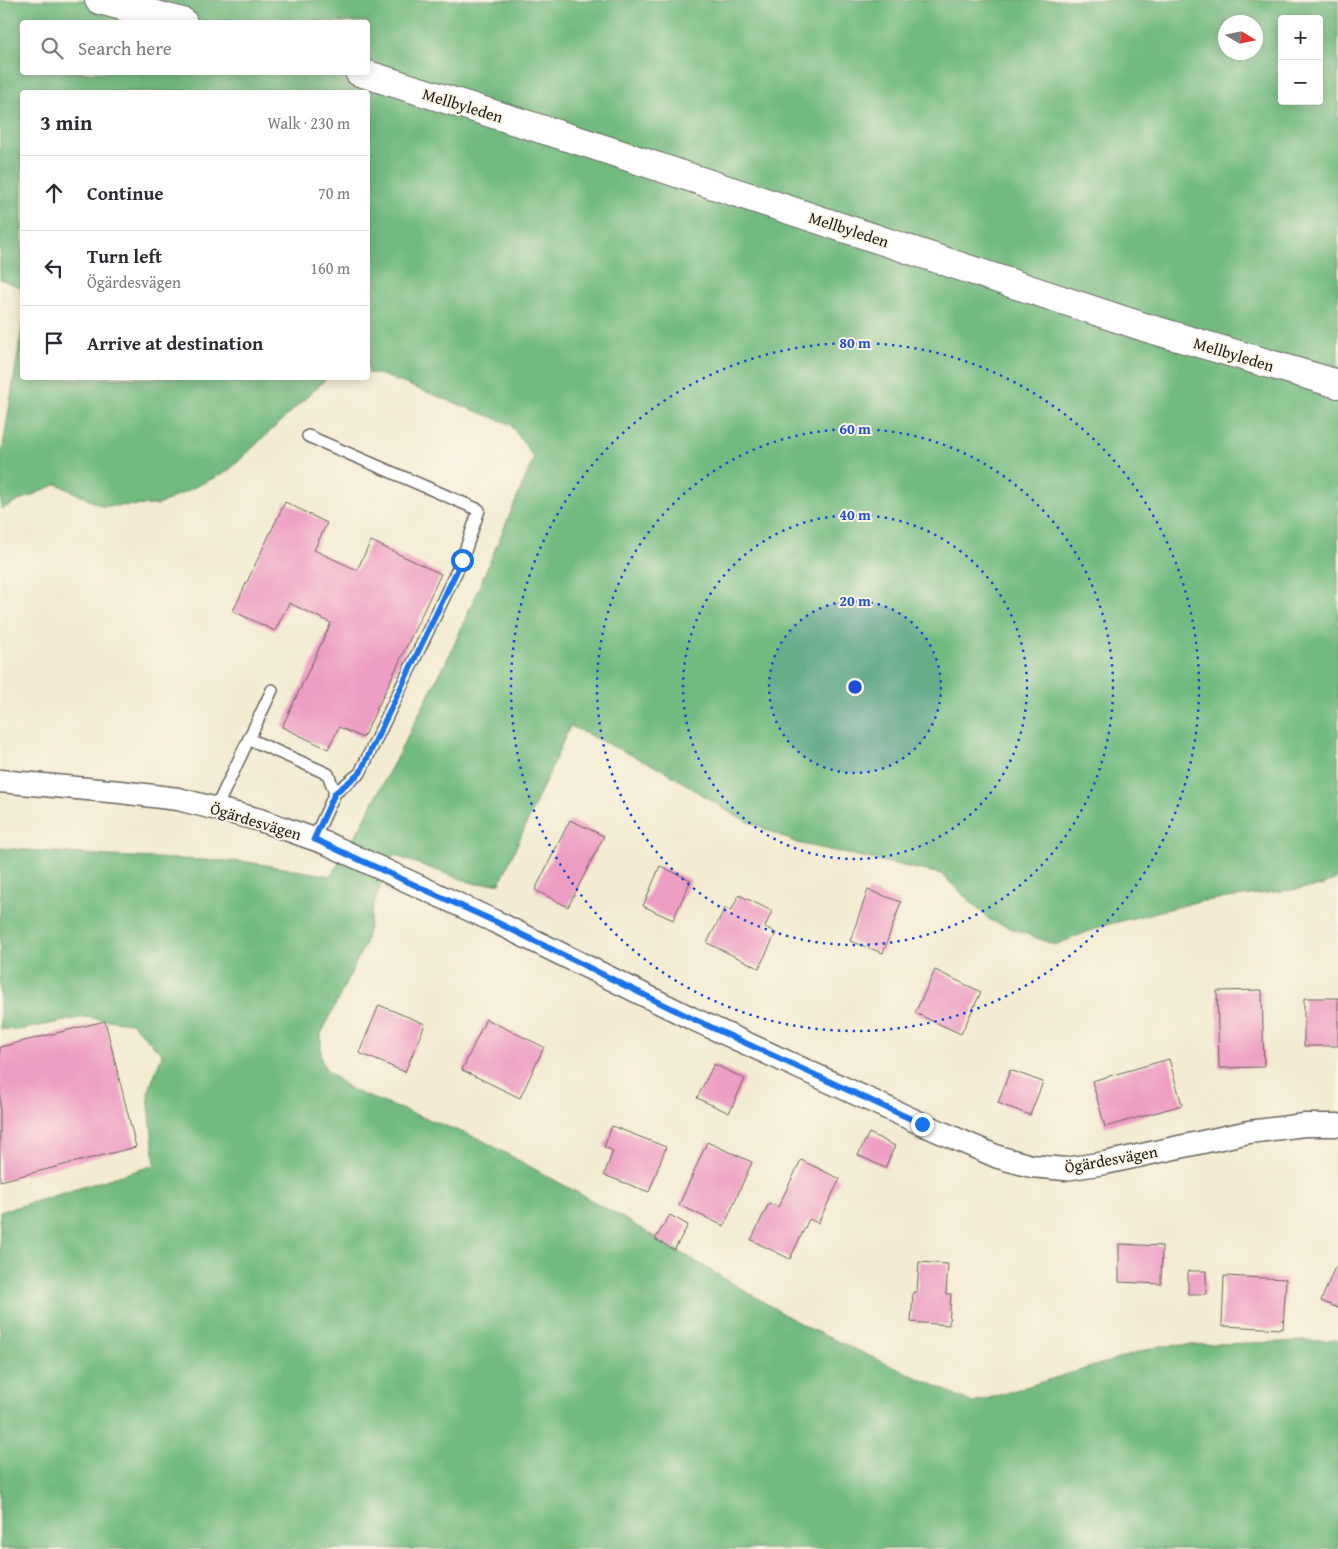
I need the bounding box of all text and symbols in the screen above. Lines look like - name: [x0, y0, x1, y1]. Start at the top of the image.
- north arrow: [1218, 15, 1263, 60]
- map controls: [1278, 15, 1323, 105]
- button: +: [1278, 15, 1323, 60]
- search box: [20, 20, 370, 75]
- icon: search: [38, 34, 66, 62]
- text: Search here: [78, 34, 172, 62]
- button: −: [1278, 60, 1323, 105]
- street label: Mellbyleden: [420, 81, 506, 129]
- text: 3 min: [40, 107, 92, 138]
- text: Walk · 230 m: [267, 111, 350, 135]
- icon: ahead: [40, 179, 68, 207]
- text: Continue: [87, 179, 164, 207]
- text: 70 m: [318, 181, 350, 205]
- street label: Mellbyleden: [806, 205, 892, 253]
- text: Turn left: [87, 242, 162, 270]
- icon: left: [40, 254, 68, 282]
- text: 160 m: [310, 256, 350, 280]
- text: Ögärdesvägen: [87, 270, 181, 294]
- icon: arrive: [40, 329, 68, 357]
- text: Arrive at destination: [87, 329, 263, 357]
- street label: Mellbyleden: [1191, 330, 1277, 378]
- text: 80 m: [839, 332, 871, 353]
- text: 60 m: [839, 418, 871, 439]
- text: 40 m: [839, 504, 871, 525]
- route start: [451, 549, 474, 572]
- text: 20 m: [839, 590, 871, 611]
- centre of rings: [846, 678, 864, 696]
- street label: Ögärdesvägen: [208, 796, 304, 846]
- route end: [911, 1113, 934, 1136]
- street label: Ögärdesvägen: [1063, 1139, 1159, 1179]

